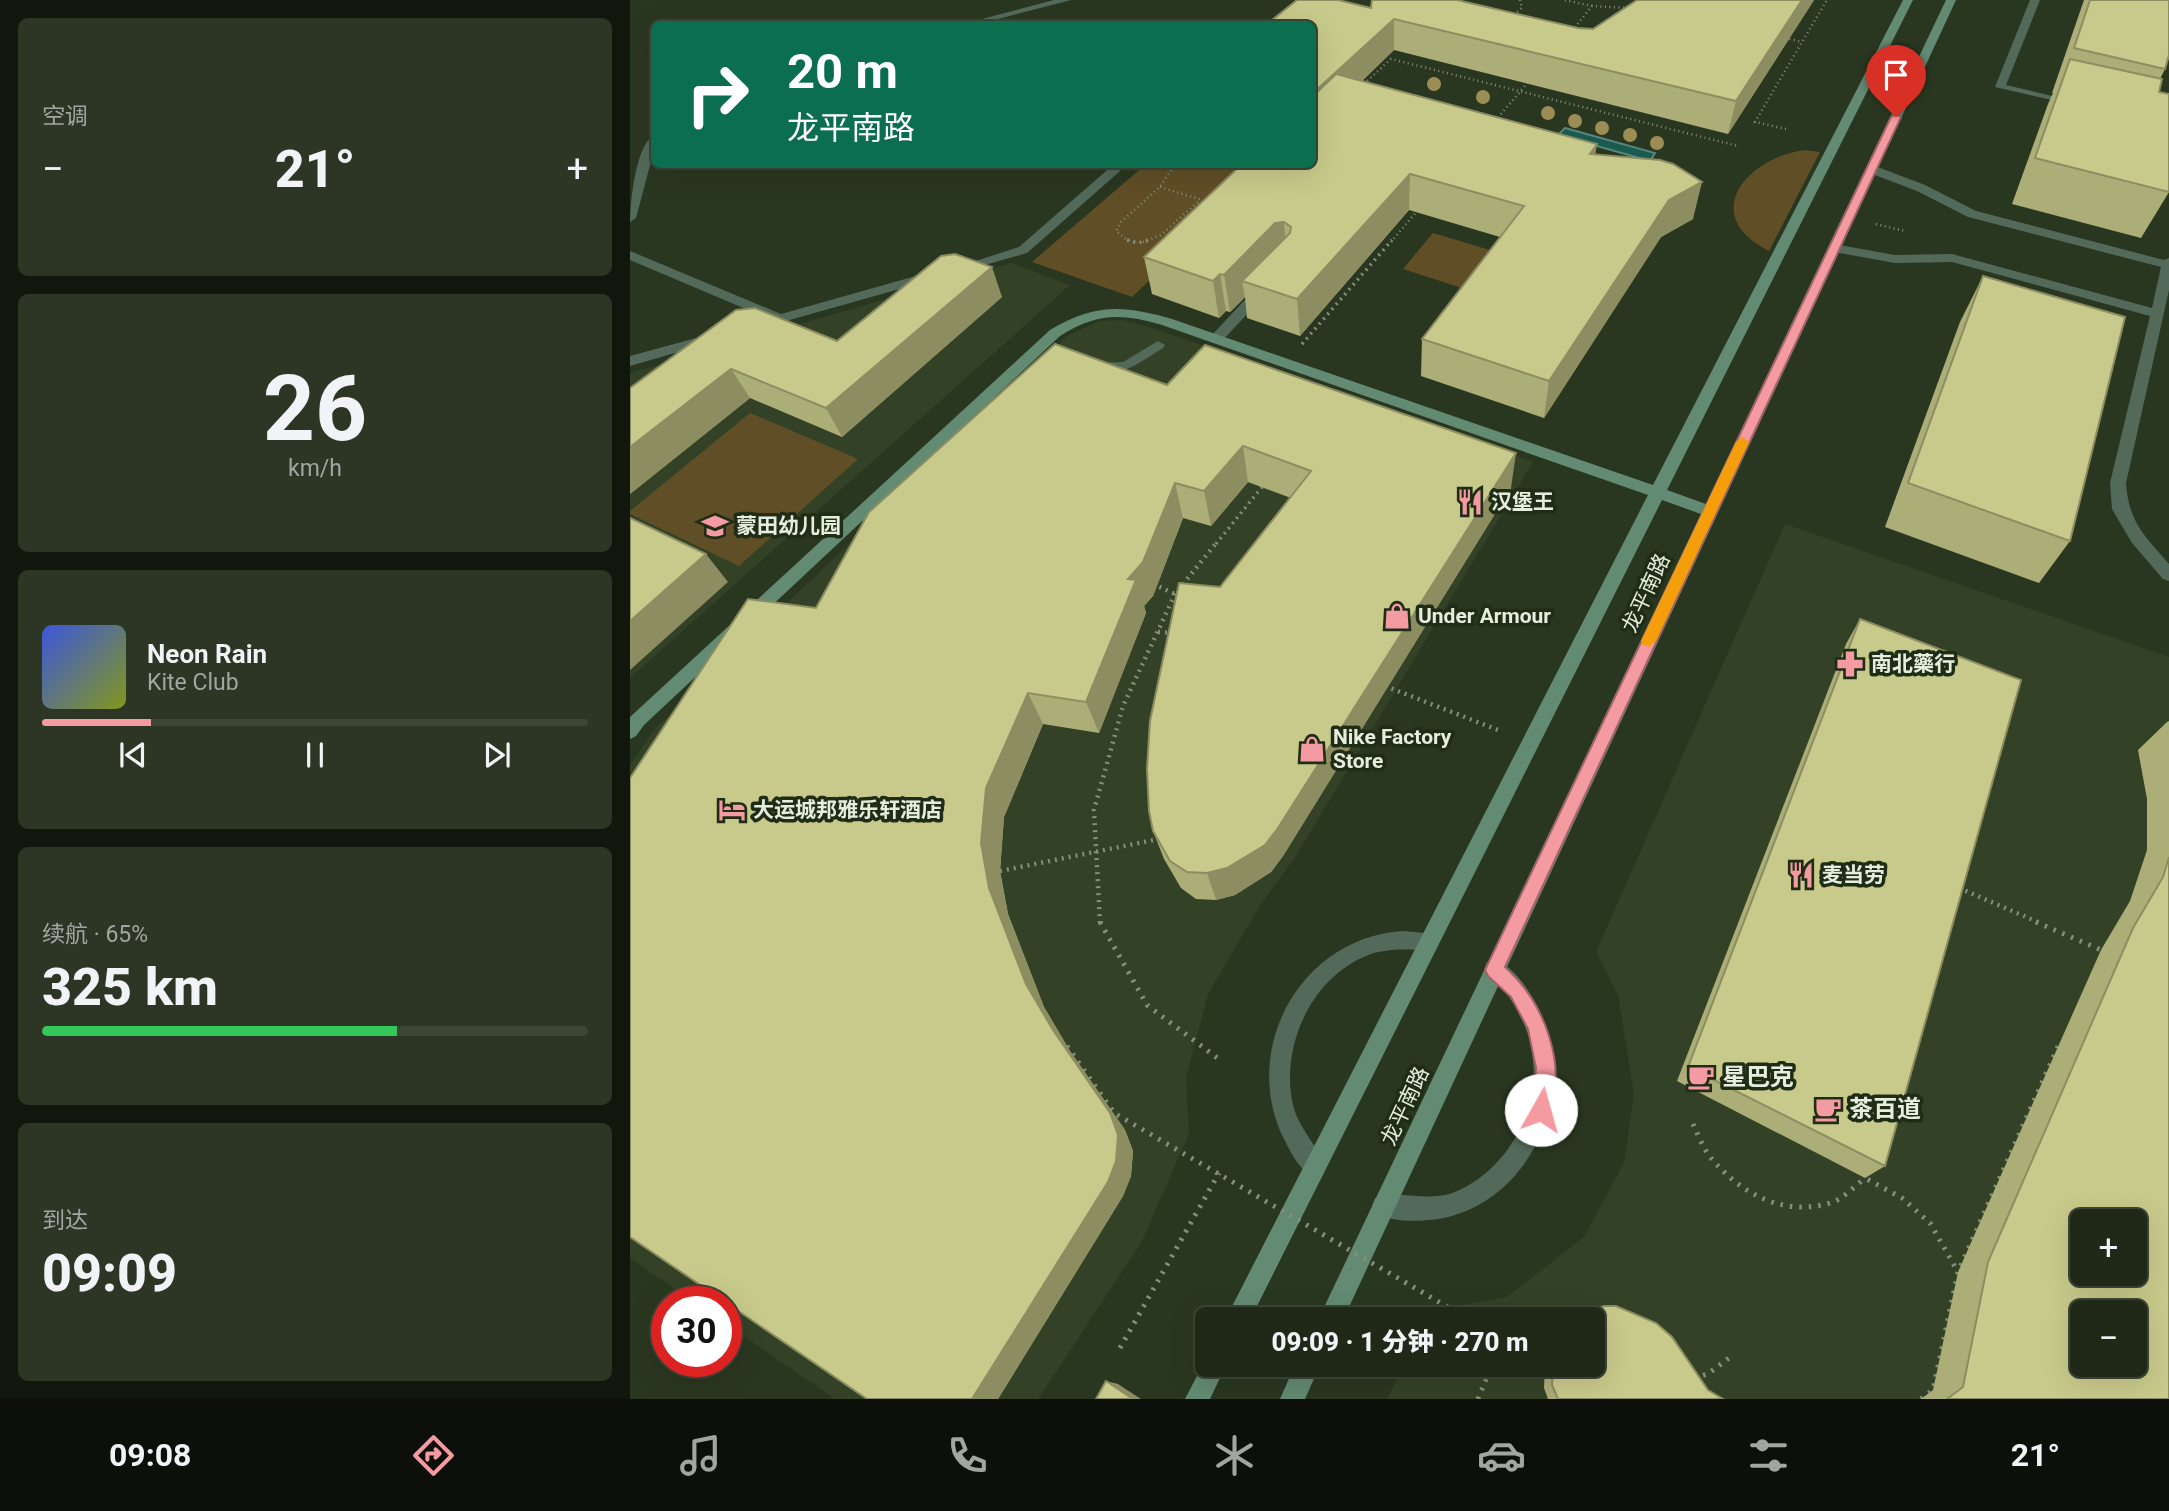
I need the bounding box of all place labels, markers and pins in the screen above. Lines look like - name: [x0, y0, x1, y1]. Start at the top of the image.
- pin: [1866, 45, 1926, 117]
- restaurant icon: 汉堡王: [1455, 487, 1485, 517]
- place label: 汉堡王: [1491, 490, 1554, 514]
- school or university icon: 蒙田幼儿园: [700, 511, 730, 541]
- place label: 蒙田幼儿园: [736, 514, 841, 538]
- shop icon: Under Armour: [1382, 601, 1412, 631]
- place label: Under Armour: [1418, 604, 1551, 628]
- pharmacy icon: 南北藥行: [1835, 649, 1865, 679]
- place label: 南北藥行: [1871, 652, 1955, 676]
- place label: Nike Factory Store: [1333, 725, 1452, 773]
- shop icon: Nike Factory Store: [1297, 734, 1327, 764]
- hotel icon: 大运城邦雅乐轩酒店: [717, 795, 747, 825]
- place label: 大运城邦雅乐轩酒店: [753, 798, 942, 822]
- restaurant icon: 麦当劳: [1786, 860, 1816, 890]
- place label: 麦当劳: [1822, 863, 1885, 887]
- cafe icon: 星巴克: [1686, 1062, 1716, 1092]
- place label: 星巴克: [1722, 1063, 1794, 1091]
- cafe icon: 茶百道: [1813, 1094, 1843, 1124]
- place label: 茶百道: [1849, 1095, 1921, 1123]

